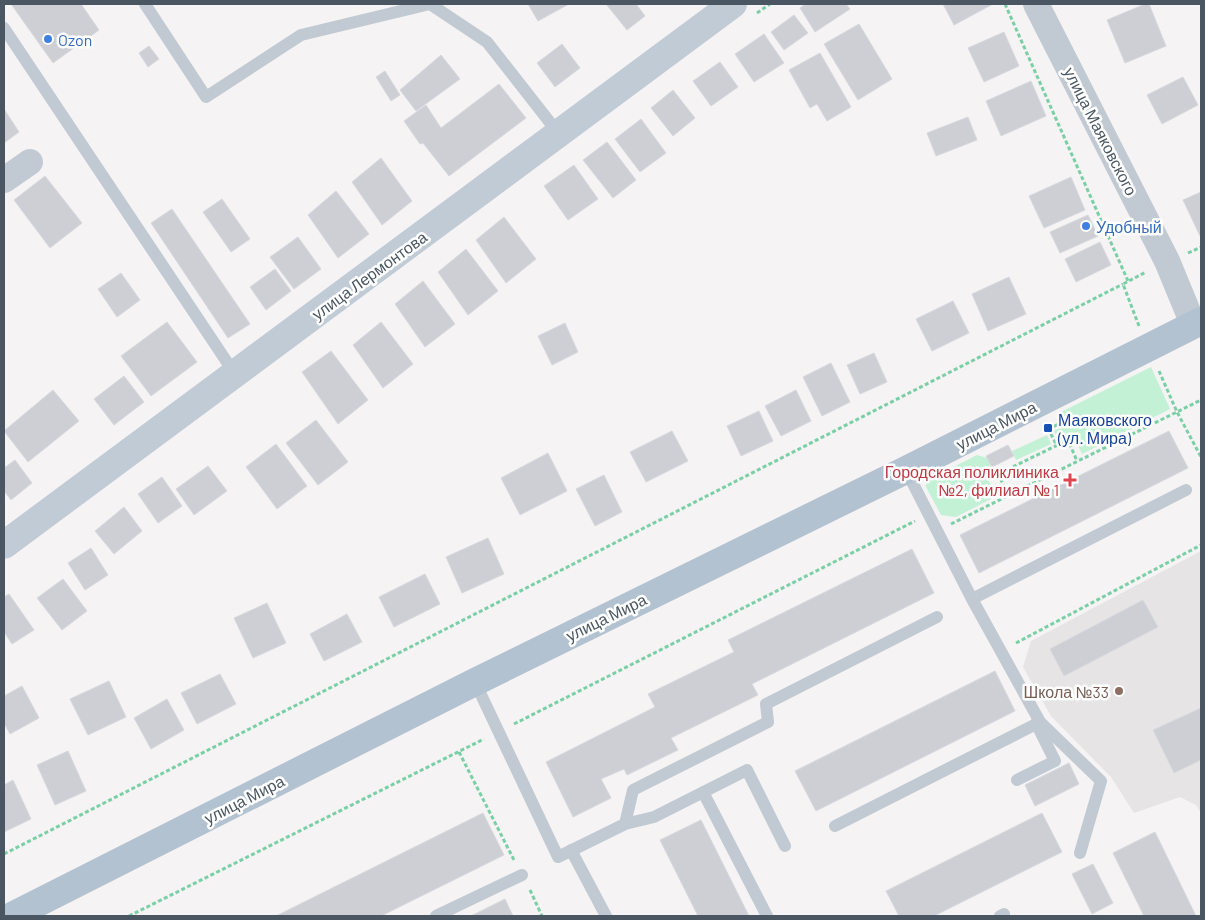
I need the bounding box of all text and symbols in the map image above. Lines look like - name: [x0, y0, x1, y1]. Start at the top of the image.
- place label: Ozon: [58, 30, 92, 49]
- marker: Ozon: [42, 33, 54, 45]
- street label: улица Маяковского: [1061, 64, 1142, 198]
- place label: Удобный: [1096, 217, 1162, 236]
- marker: Удобный: [1080, 220, 1092, 232]
- street label: улица Лермонтова: [308, 227, 430, 323]
- street label: улица Мира: [953, 397, 1039, 453]
- place label: Маяковского (ул. Мира): [1057, 410, 1152, 447]
- marker: Маяковского (ул. Мира): [1042, 422, 1054, 434]
- place label: Городская поликлиника №2, филиал № 1: [885, 462, 1059, 499]
- marker: Городская поликлиника №2, филиал № 1: [1063, 473, 1077, 487]
- street label: улица Мира: [563, 589, 649, 645]
- place label: Школа №33: [1024, 682, 1109, 701]
- marker: Школа №33: [1113, 685, 1125, 697]
- street label: улица Мира: [201, 771, 287, 827]

